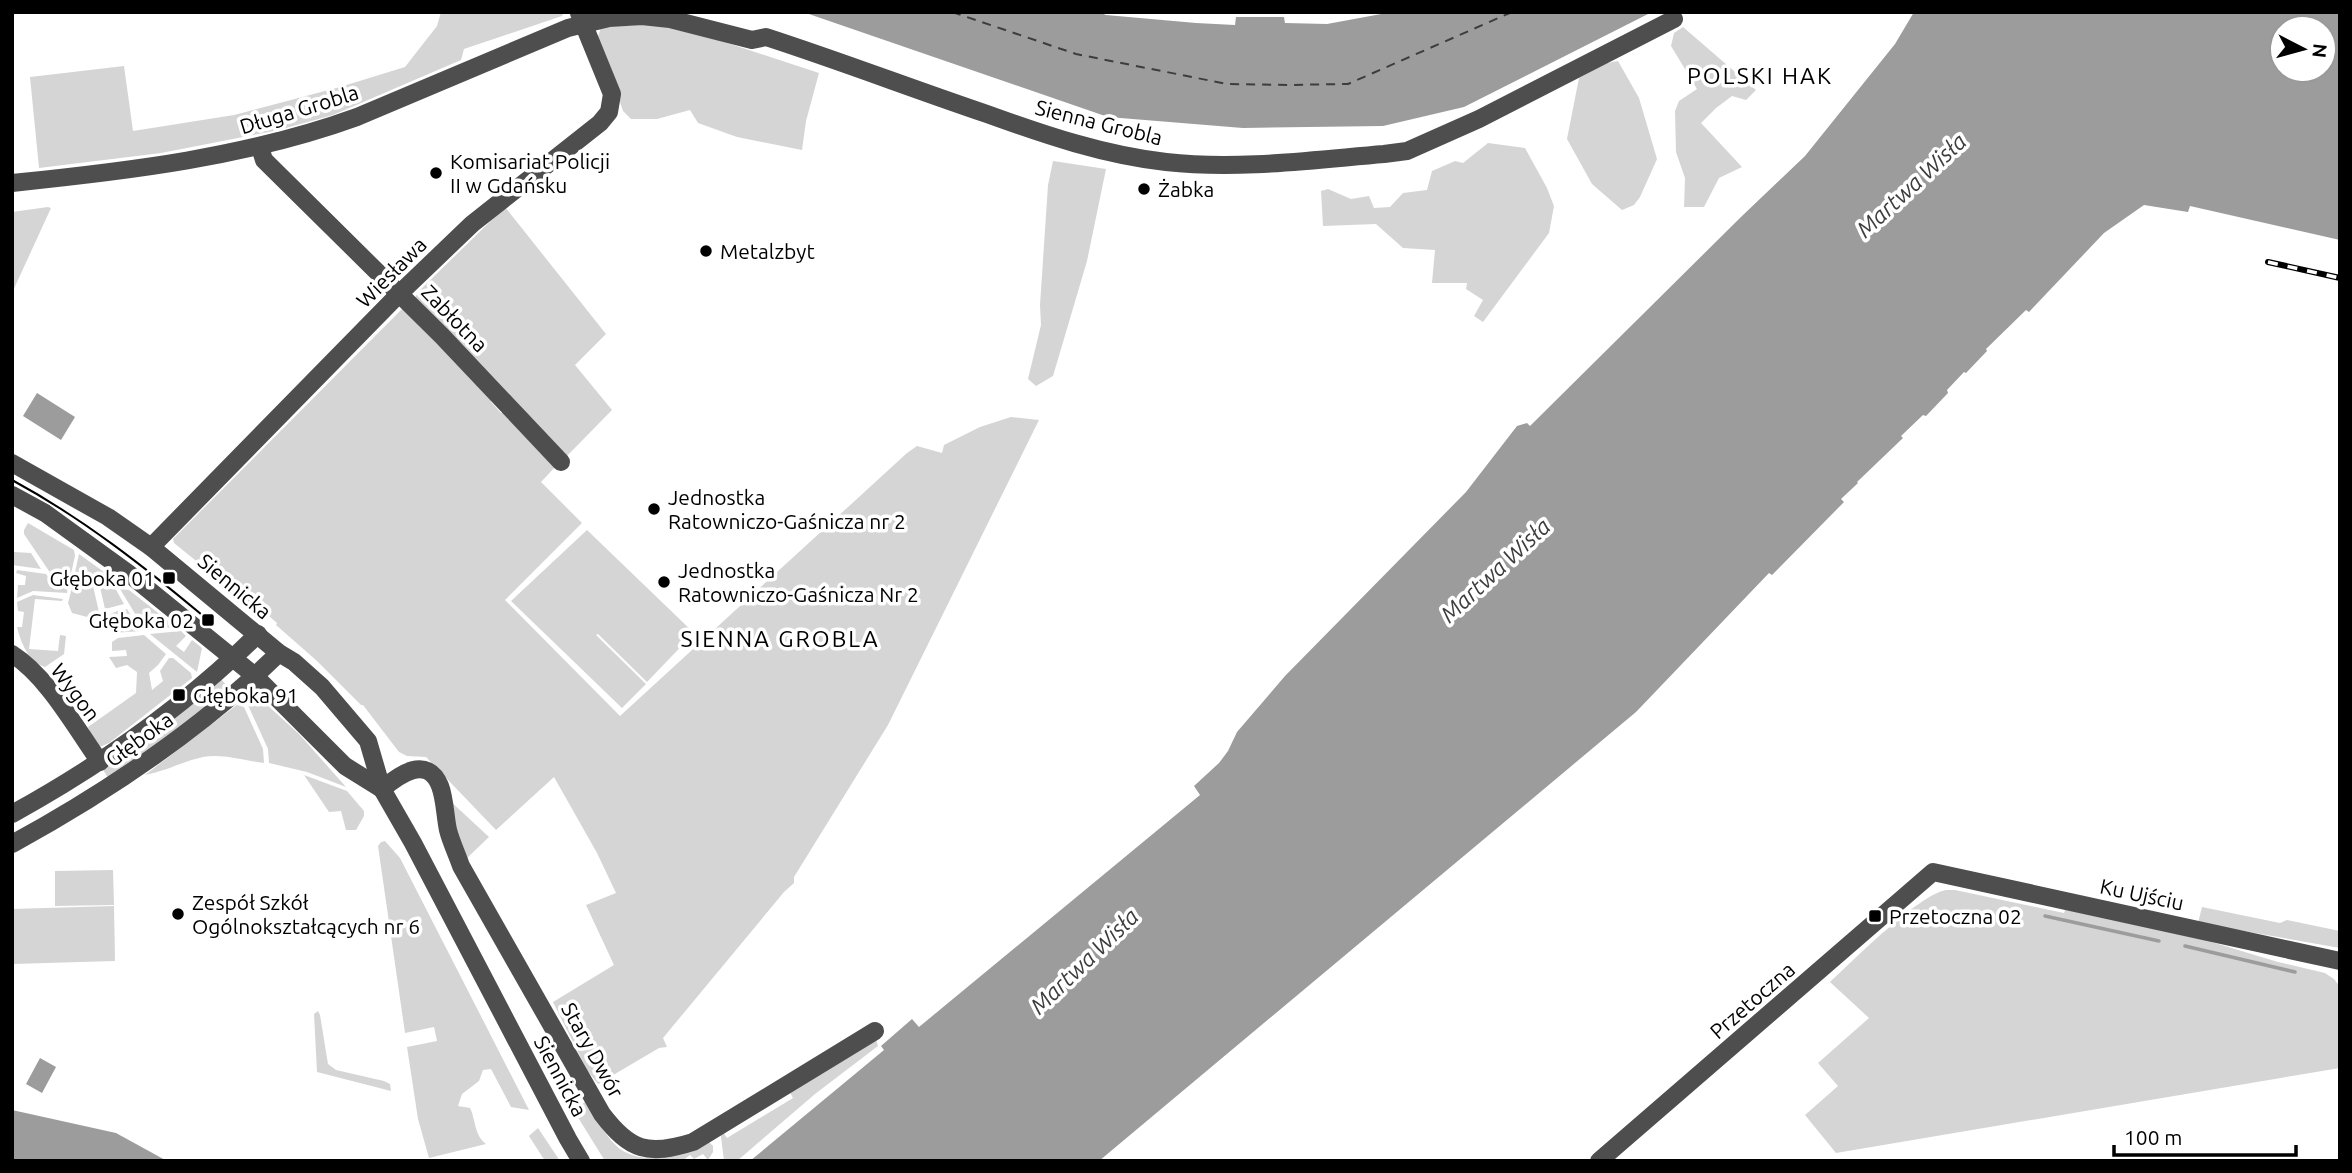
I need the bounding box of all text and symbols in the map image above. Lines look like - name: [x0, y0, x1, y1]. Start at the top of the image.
- north arrow: [2268, 14, 2338, 84]
- text: N: [2308, 43, 2332, 59]
- district label: POLSKI HAK: [1687, 63, 1833, 88]
- street label: Długa Grobla: [237, 80, 361, 138]
- street label: Sienna Grobla: [1033, 95, 1165, 149]
- water label: Martwa Wisła: [1851, 128, 1971, 242]
- place label: Komisariat Policji II w Gdańsku: [450, 149, 610, 197]
- marker: Komisariat Policji II w Gdańsku: [428, 165, 444, 181]
- place label: Żabka: [1158, 177, 1214, 201]
- marker: Żabka: [1136, 181, 1152, 197]
- street label: Wiesława: [351, 232, 431, 312]
- place label: Metalzbyt: [720, 239, 815, 263]
- marker: Metalzbyt: [698, 243, 714, 259]
- street label: Zabłotna: [417, 279, 493, 357]
- place label: Jednostka Ratowniczo-Gaśnicza nr 2: [668, 485, 906, 533]
- marker: Jednostka Ratowniczo-Gaśnicza nr 2: [646, 501, 662, 517]
- water label: Martwa Wisła: [1435, 513, 1555, 627]
- street label: Siennicka: [194, 549, 276, 623]
- place label: Jednostka Ratowniczo-Gaśnicza Nr 2: [678, 558, 919, 606]
- place label: Głęboka 01: [49, 566, 155, 590]
- marker: Głęboka 01: [161, 570, 177, 586]
- marker: Jednostka Ratowniczo-Gaśnicza Nr 2: [656, 574, 672, 590]
- place label: Głęboka 02: [88, 608, 194, 632]
- marker: Głęboka 02: [200, 612, 216, 628]
- district label: SIENNA GROBLA: [680, 626, 880, 651]
- street label: Wygon: [47, 658, 105, 726]
- place label: Głęboka 91: [193, 683, 299, 707]
- marker: Głęboka 91: [171, 687, 187, 703]
- street label: Głęboka: [101, 707, 177, 771]
- street label: Ku Ujściu: [2098, 873, 2186, 915]
- place label: Zespół Szkół Ogólnokształcących nr 6: [192, 890, 420, 938]
- water label: Martwa Wisła: [1025, 903, 1143, 1019]
- place label: Przetoczna 02: [1889, 904, 2022, 928]
- marker: Zespół Szkół Ogólnokształcących nr 6: [170, 906, 186, 922]
- marker: Przetoczna 02: [1867, 908, 1883, 924]
- street label: Przetoczna: [1705, 957, 1799, 1043]
- street label: Stary Dwór: [557, 998, 629, 1102]
- street label: Siennicka: [530, 1032, 592, 1120]
- scale bar: [2114, 1114, 2296, 1158]
- text: 100 m: [2124, 1125, 2182, 1149]

